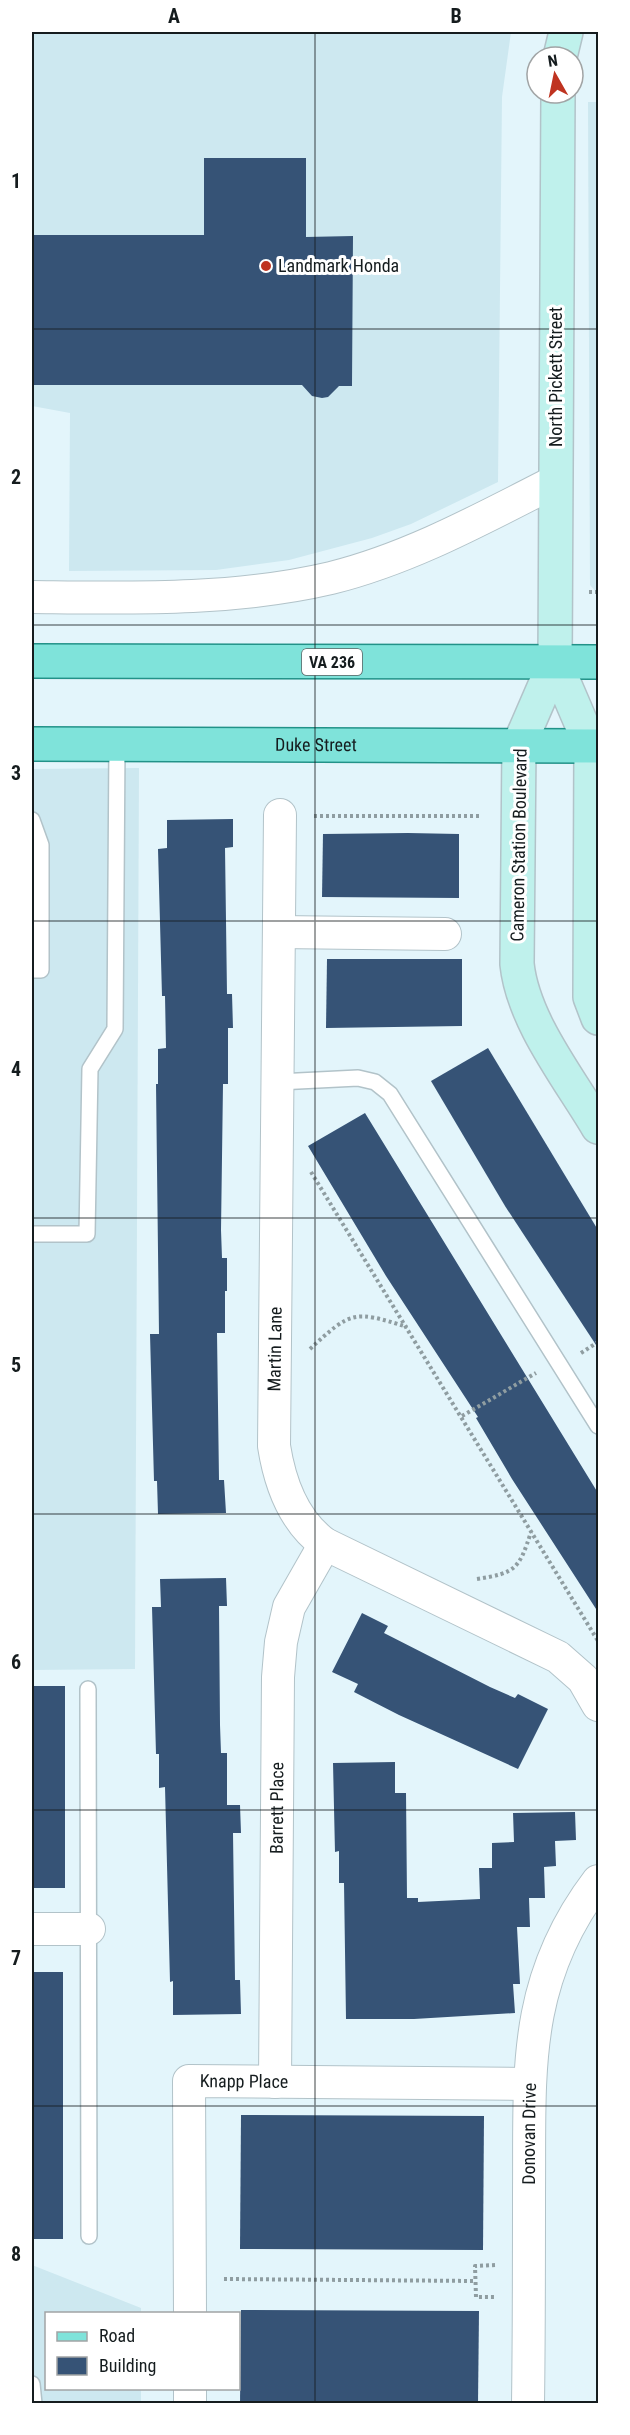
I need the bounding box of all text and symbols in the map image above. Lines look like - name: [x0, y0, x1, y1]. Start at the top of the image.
- text: A: [168, 4, 180, 28]
- text: B: [450, 4, 462, 28]
- north arrow: [525, 45, 585, 105]
- text: N: [546, 51, 559, 71]
- text: 1: [11, 169, 21, 193]
- place label: Landmark Honda: [278, 255, 399, 276]
- marker: Landmark Honda: [259, 259, 273, 273]
- street label: North Pickett Street: [545, 307, 566, 447]
- text: 2: [11, 465, 21, 489]
- road number: VA 236: [302, 649, 362, 675]
- street label: Duke Street: [275, 734, 357, 755]
- street label: Cameron Station Boulevard: [506, 748, 531, 942]
- text: 3: [11, 761, 21, 785]
- text: 4: [11, 1057, 21, 1081]
- street label: Martin Lane: [263, 1306, 286, 1392]
- text: 5: [11, 1353, 21, 1377]
- text: 6: [11, 1650, 21, 1674]
- street label: Barrett Place: [266, 1762, 287, 1854]
- text: 7: [11, 1946, 21, 1970]
- street label: Knapp Place: [200, 2070, 288, 2092]
- street label: Donovan Drive: [518, 2082, 540, 2185]
- text: 8: [11, 2242, 21, 2266]
- legend: [45, 2312, 240, 2390]
- text: Road: [99, 2325, 135, 2346]
- text: Building: [99, 2355, 156, 2376]

